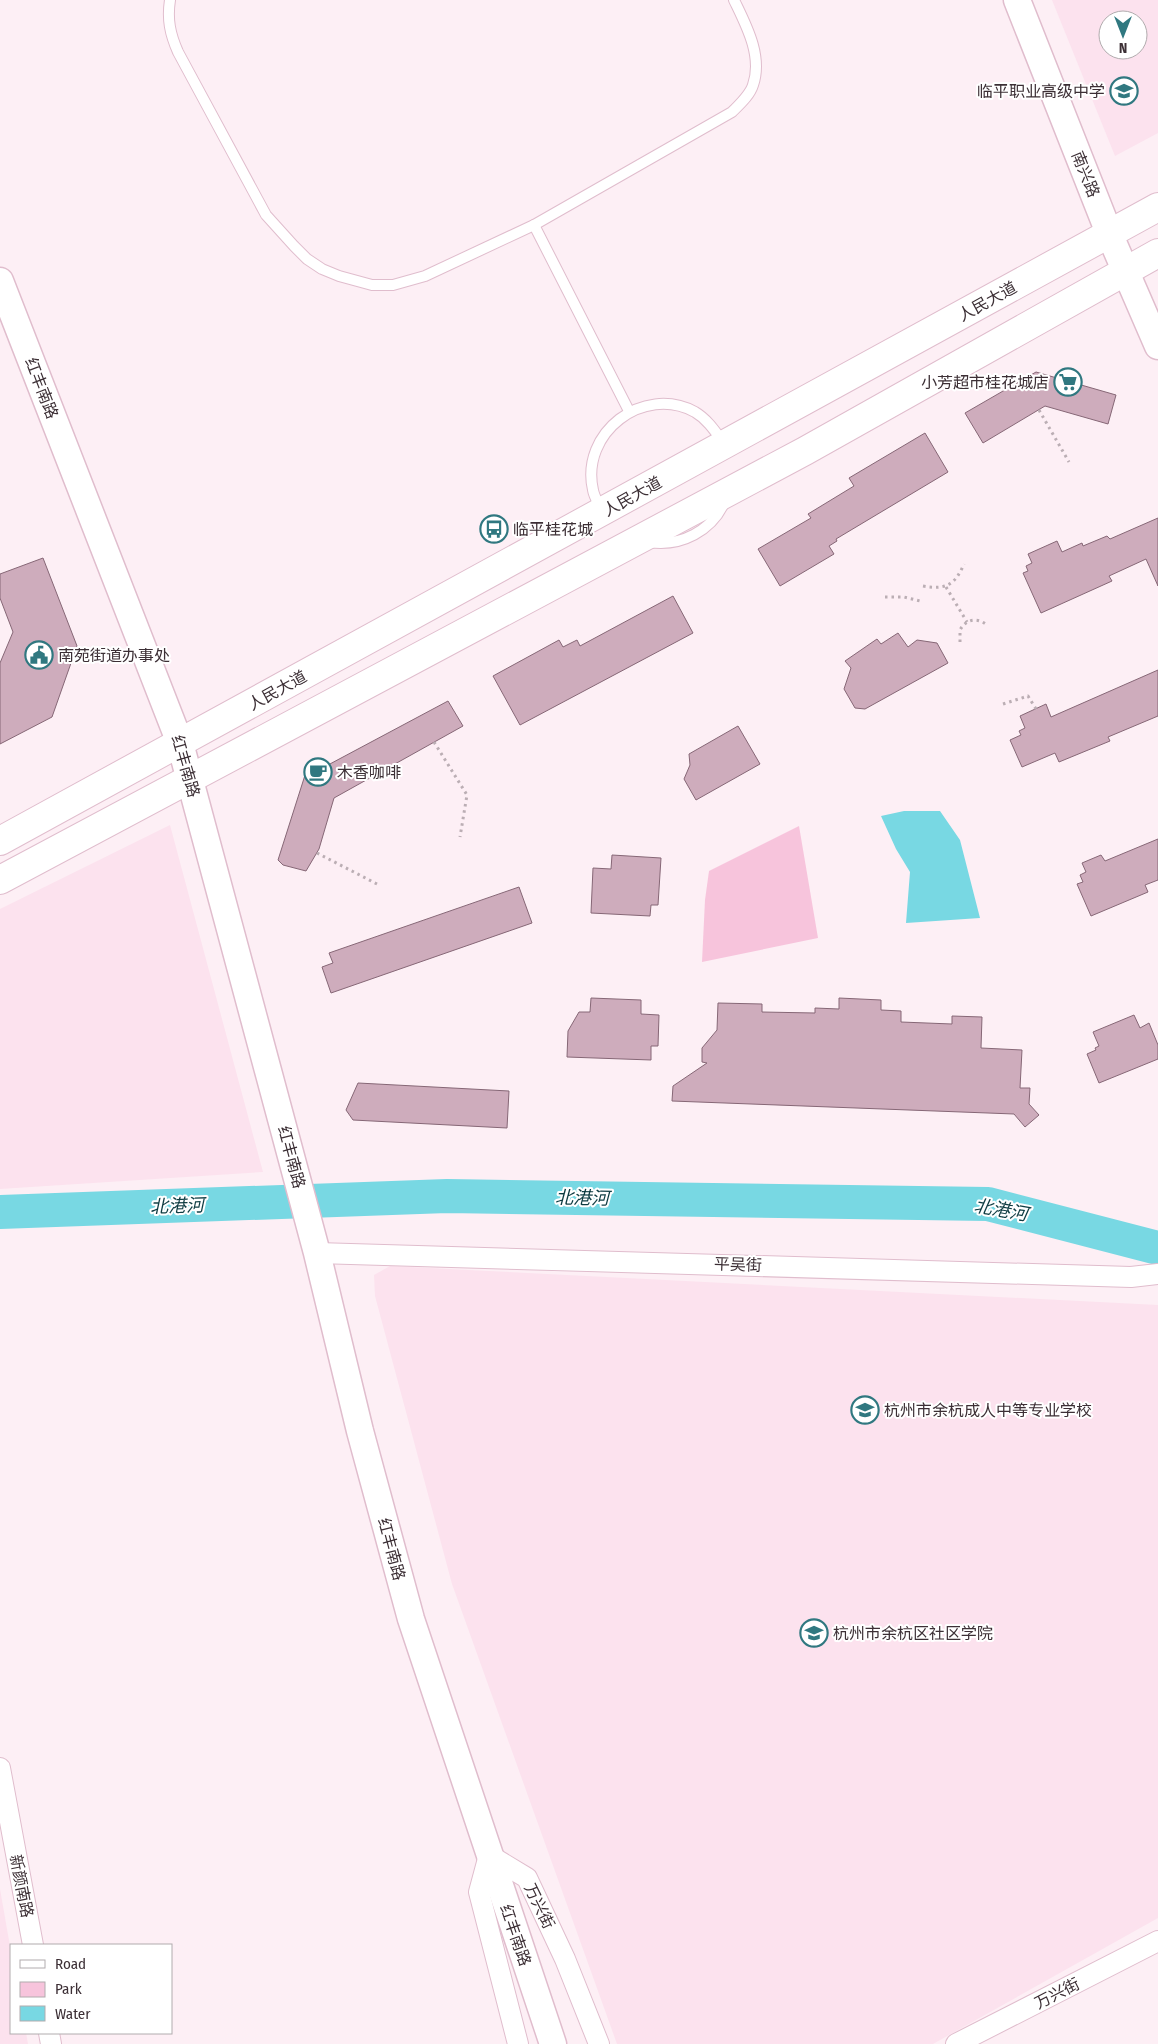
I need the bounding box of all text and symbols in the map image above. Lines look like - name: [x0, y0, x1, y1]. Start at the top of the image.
- north arrow: [1098, 10, 1148, 60]
- text: N: [1119, 39, 1127, 56]
- school or university icon: 临平职业高级中学: [1109, 76, 1139, 106]
- place label: 临平职业高级中学: [977, 82, 1105, 101]
- street label: 南兴路: [1068, 148, 1103, 200]
- street label: 人民大道: [955, 278, 1020, 325]
- street label: 红丰南路: [21, 355, 62, 421]
- supermarket icon: 小芳超市桂花城店: [1053, 367, 1083, 397]
- place label: 小芳超市桂花城店: [921, 373, 1049, 392]
- street label: 人民大道: [600, 473, 665, 520]
- bus stop icon: 临平桂花城: [479, 514, 509, 544]
- place label: 临平桂花城: [513, 520, 593, 539]
- public building icon: 南苑街道办事处: [24, 640, 54, 670]
- place label: 南苑街道办事处: [58, 646, 170, 665]
- street label: 人民大道: [245, 667, 310, 714]
- street label: 红丰南路: [168, 733, 203, 800]
- cafe icon: 木香咖啡: [303, 757, 333, 787]
- place label: 木香咖啡: [337, 763, 401, 782]
- street label: 红丰南路: [274, 1124, 309, 1191]
- water label: 北港河: [555, 1187, 612, 1210]
- water label: 北港河: [150, 1194, 207, 1218]
- water label: 北港河: [973, 1194, 1032, 1226]
- street label: 平吴街: [714, 1254, 762, 1275]
- school or university icon: 杭州市余杭成人中等专业学校: [850, 1395, 880, 1425]
- place label: 杭州市余杭成人中等专业学校: [884, 1401, 1092, 1420]
- street label: 红丰南路: [374, 1516, 409, 1583]
- school or university icon: 杭州市余杭区社区学院: [799, 1618, 829, 1648]
- place label: 杭州市余杭区社区学院: [833, 1624, 993, 1643]
- street label: 新颜南路: [6, 1853, 37, 1919]
- street label: 万兴街: [520, 1880, 559, 1932]
- street label: 红丰南路: [496, 1902, 535, 1969]
- legend: [10, 1944, 172, 2034]
- text: Road: [55, 1955, 86, 1973]
- street label: 万兴街: [1032, 1974, 1083, 2013]
- text: Park: [55, 1980, 82, 1998]
- text: Water: [55, 2005, 91, 2023]

